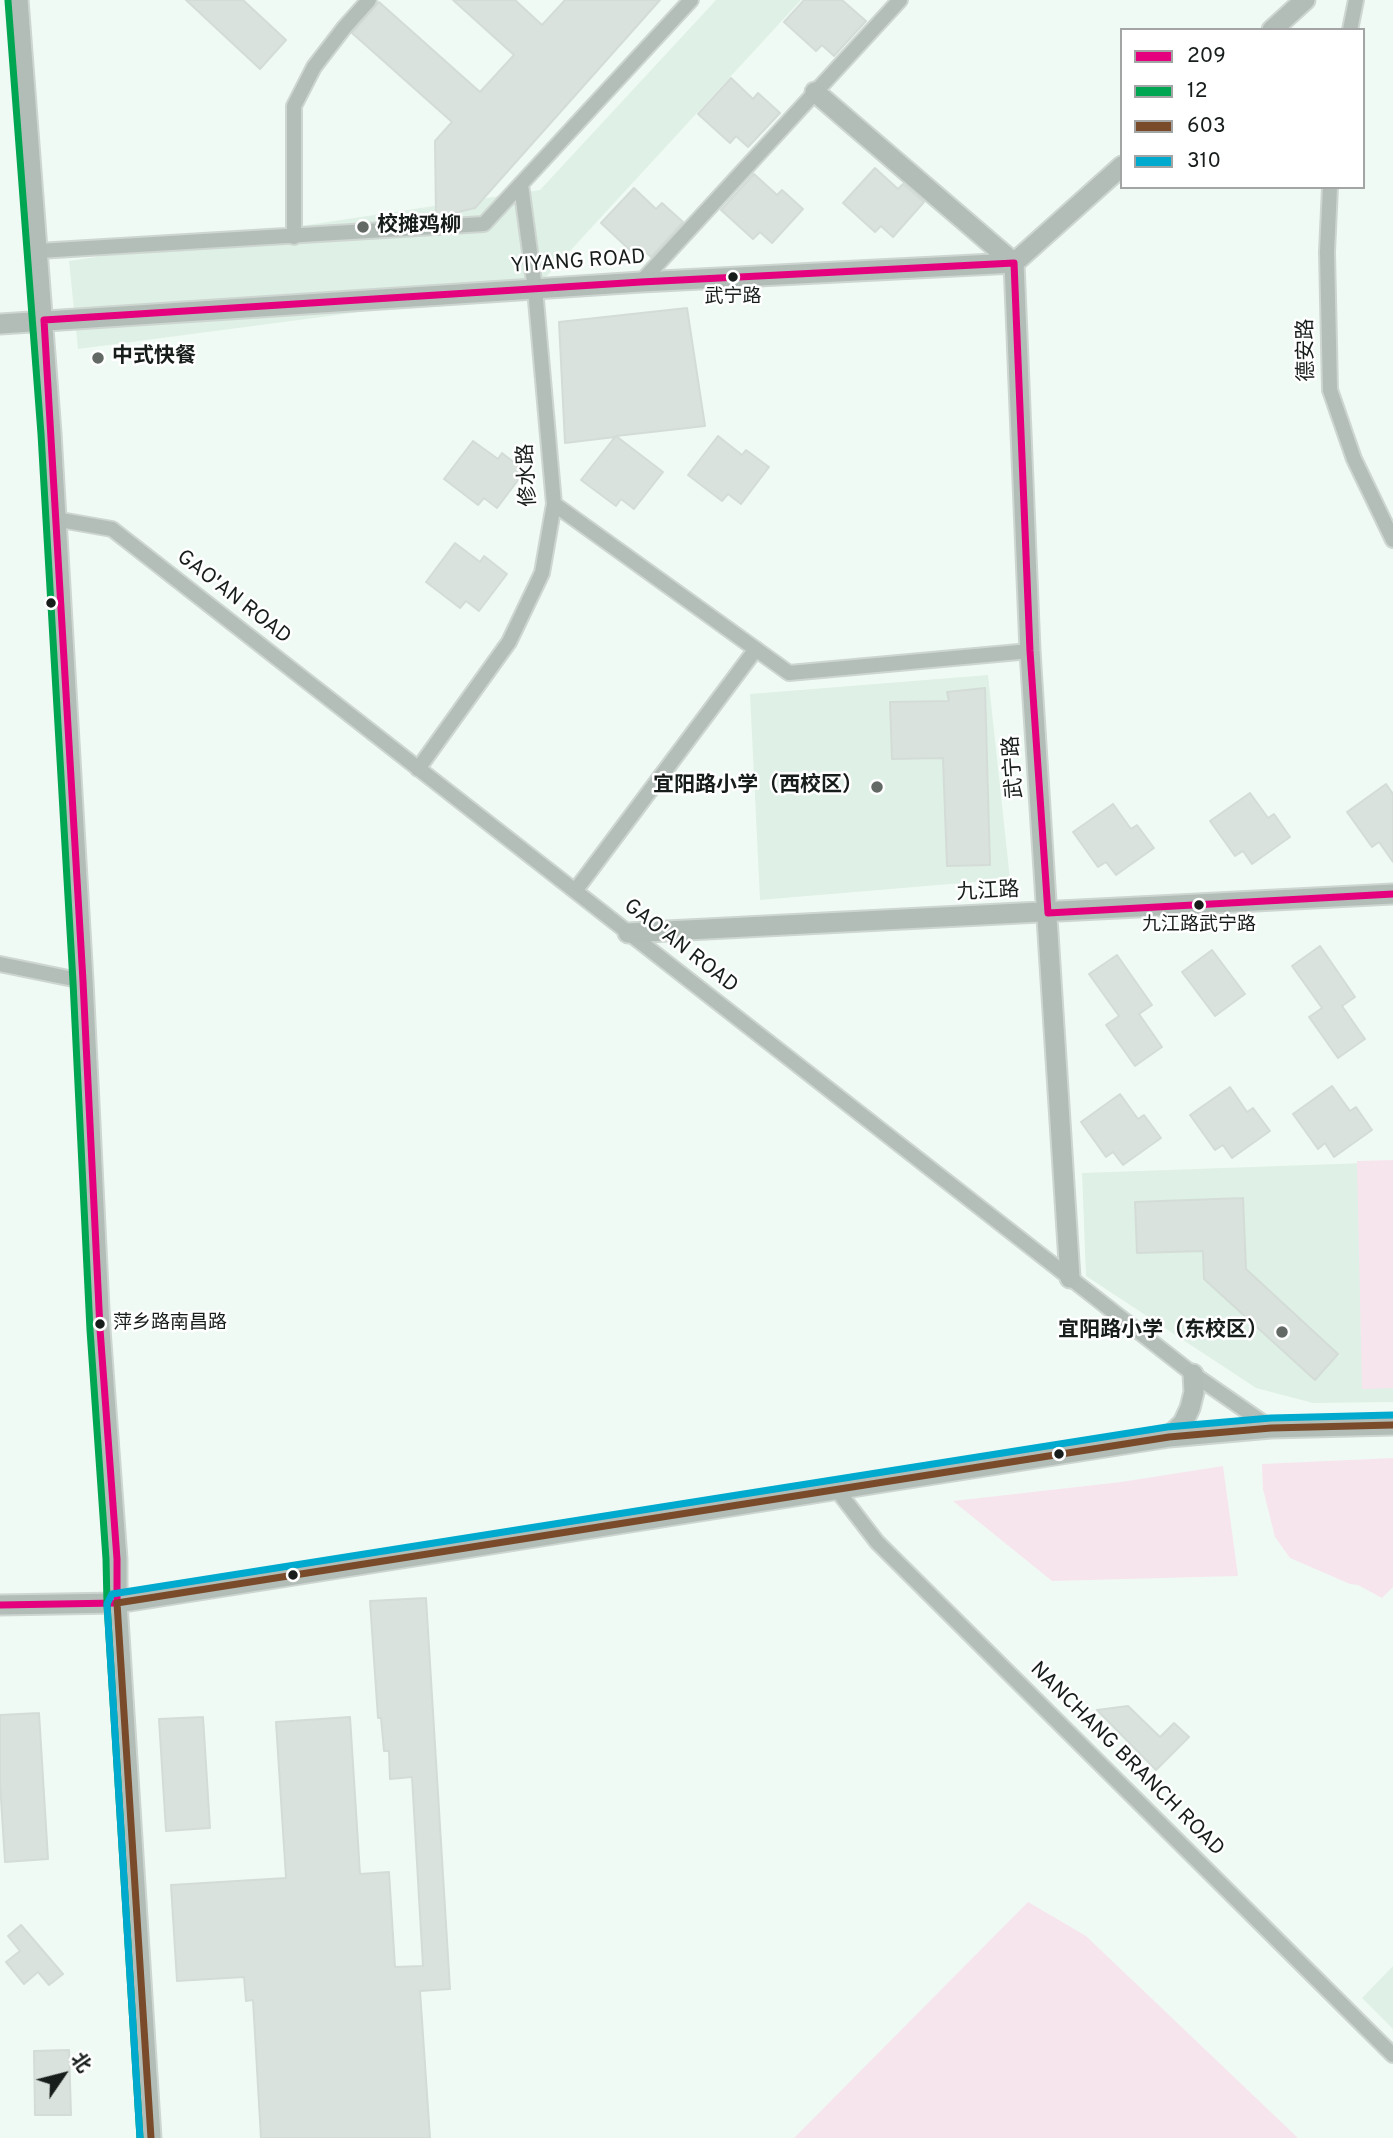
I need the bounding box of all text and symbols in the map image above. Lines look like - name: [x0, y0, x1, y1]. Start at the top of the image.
- legend: [1120, 28, 1365, 189]
- text: 209: [1187, 43, 1226, 70]
- text: 12: [1187, 78, 1208, 105]
- text: 603: [1187, 113, 1226, 140]
- text: 310: [1187, 148, 1221, 175]
- place label: 校摊鸡柳: [377, 214, 461, 240]
- marker: 校摊鸡柳: [355, 219, 371, 235]
- street label: YIYANG ROAD: [510, 246, 646, 280]
- marker: 武宁路: [726, 270, 740, 284]
- place label: 武宁路: [705, 287, 761, 309]
- street label: 德安路: [1295, 318, 1321, 382]
- place label: 中式快餐: [112, 345, 196, 371]
- marker: 中式快餐: [90, 350, 106, 366]
- street label: 修水路: [515, 443, 543, 507]
- street label: GAO'AN ROAD: [171, 546, 295, 650]
- unlabelled marker: [44, 596, 58, 610]
- street label: 武宁路: [1000, 735, 1030, 799]
- place label: 宜阳路小学（西校区）: [653, 774, 863, 800]
- marker: 宜阳路小学（西校区）: [869, 779, 885, 795]
- street label: 九江路: [956, 879, 1020, 907]
- street label: GAO'AN ROAD: [618, 895, 742, 999]
- marker: 九江路武宁路: [1192, 898, 1206, 912]
- place label: 九江路武宁路: [1142, 915, 1256, 937]
- place label: 萍乡路南昌路: [113, 1313, 227, 1335]
- marker: 萍乡路南昌路: [93, 1317, 107, 1331]
- place label: 宜阳路小学（东校区）: [1058, 1319, 1268, 1345]
- marker: 宜阳路小学（东校区）: [1274, 1324, 1290, 1340]
- unlabelled marker: [1052, 1447, 1066, 1461]
- unlabelled marker: [286, 1568, 300, 1582]
- street label: NANCHANG BRANCH ROAD: [1024, 1658, 1228, 1862]
- north arrow: [28, 2040, 98, 2110]
- text: 北: [65, 2048, 95, 2078]

